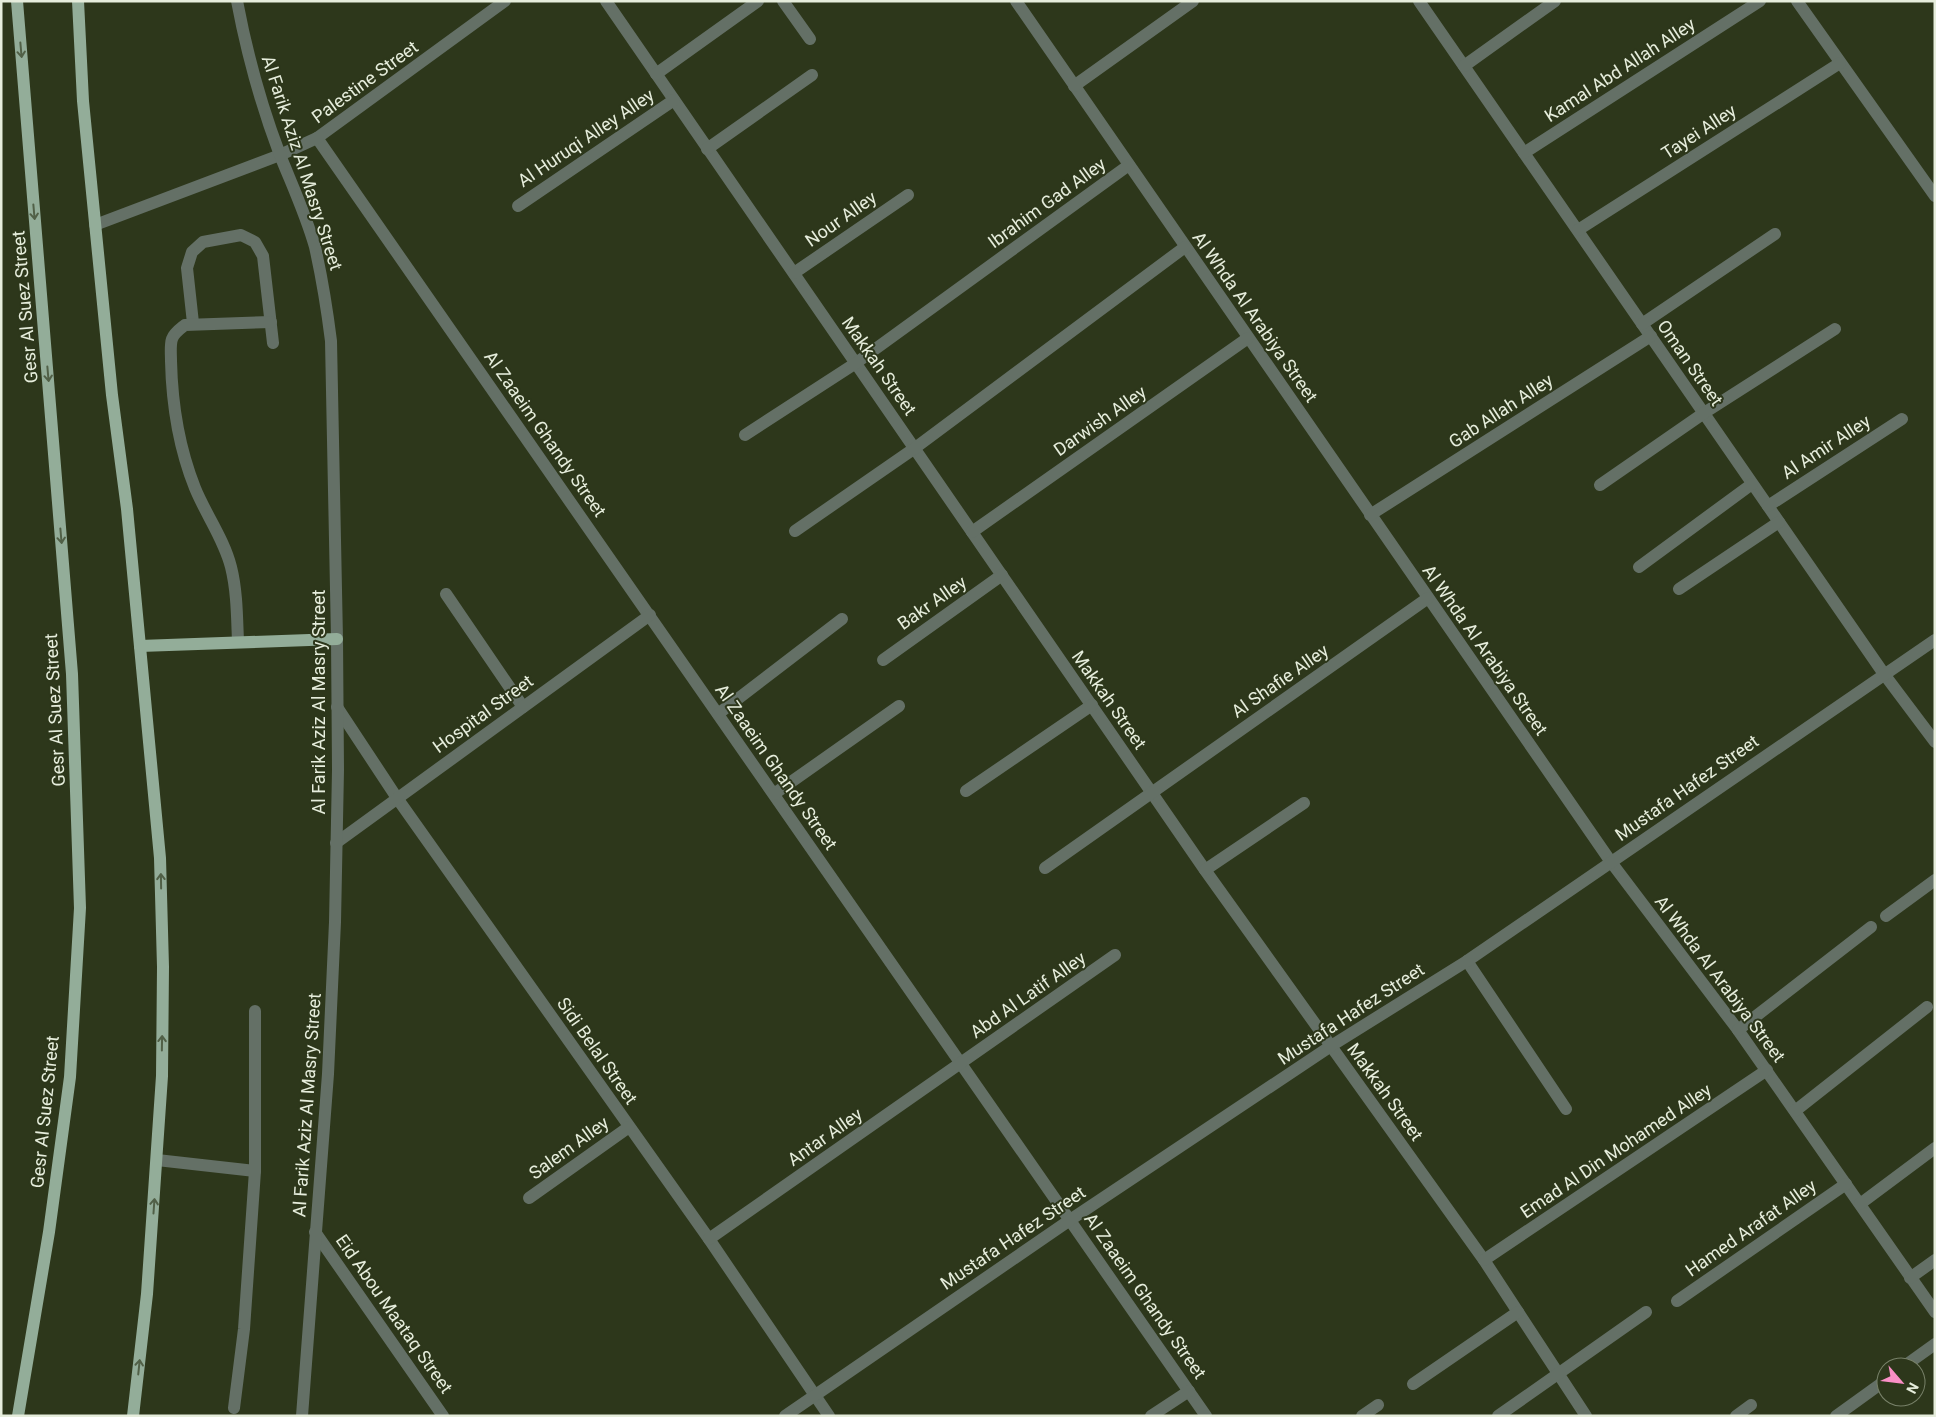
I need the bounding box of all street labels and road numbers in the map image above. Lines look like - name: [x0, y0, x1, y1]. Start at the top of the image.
- street label: Kamal Abd Allah Alley: [1541, 13, 1699, 126]
- street label: Palestine Street: [308, 36, 422, 127]
- street label: Al Farik Aziz Al Masry Street: [258, 53, 347, 273]
- street label: Al Huruqi Alley Alley: [514, 84, 658, 191]
- street label: Tayei Alley: [1658, 99, 1740, 163]
- street label: Ibrahim Gad Alley: [984, 153, 1110, 252]
- street label: Nour Alley: [801, 186, 881, 251]
- street label: Al Whda Al Arabiya Street: [1188, 227, 1322, 406]
- street label: Gesr Al Suez Street: [7, 230, 42, 384]
- street label: Makkah Street: [838, 312, 921, 419]
- street label: Oman Street: [1653, 316, 1728, 410]
- street label: Al Zaaeim Ghandy Street: [480, 347, 611, 521]
- street label: Gab Allah Alley: [1445, 369, 1557, 452]
- street label: Darwish Alley: [1050, 381, 1150, 460]
- street label: Al Amir Alley: [1777, 410, 1874, 483]
- street label: Al Whda Al Arabiya Street: [1418, 560, 1552, 739]
- street label: Bakr Alley: [893, 571, 971, 634]
- street label: Al Farik Aziz Al Masry Street: [308, 590, 329, 814]
- street label: Gesr Al Suez Street: [40, 633, 69, 787]
- street label: Al Shafie Alley: [1227, 639, 1333, 722]
- street label: Makkah Street: [1068, 646, 1151, 753]
- street label: Hospital Street: [428, 670, 537, 757]
- street label: Al Zaaeim Ghandy Street: [711, 680, 842, 854]
- street label: Mustafa Hafez Street: [1611, 730, 1763, 845]
- street label: Al Whda Al Arabiya Street: [1651, 891, 1790, 1066]
- street label: Abd Al Latif Alley: [966, 947, 1090, 1042]
- street label: Mustafa Hafez Street: [1274, 958, 1428, 1069]
- street label: Al Farik Aziz Al Masry Street: [288, 992, 325, 1218]
- street label: Sidi Belal Street: [553, 993, 642, 1108]
- street label: Gesr Al Suez Street: [26, 1035, 63, 1189]
- street label: Makkah Street: [1343, 1039, 1428, 1145]
- street label: Emad Al Din Mohamed Alley: [1516, 1079, 1716, 1222]
- street label: Antar Alley: [783, 1103, 867, 1170]
- street label: Salem Alley: [525, 1111, 613, 1183]
- street label: Hamed Arafat Alley: [1681, 1174, 1820, 1281]
- street label: Mustafa Hafez Street: [936, 1181, 1089, 1294]
- street label: Al Zaaeim Ghandy Street: [1080, 1209, 1211, 1383]
- street label: Eid Abou Maataq Street: [332, 1230, 457, 1397]

